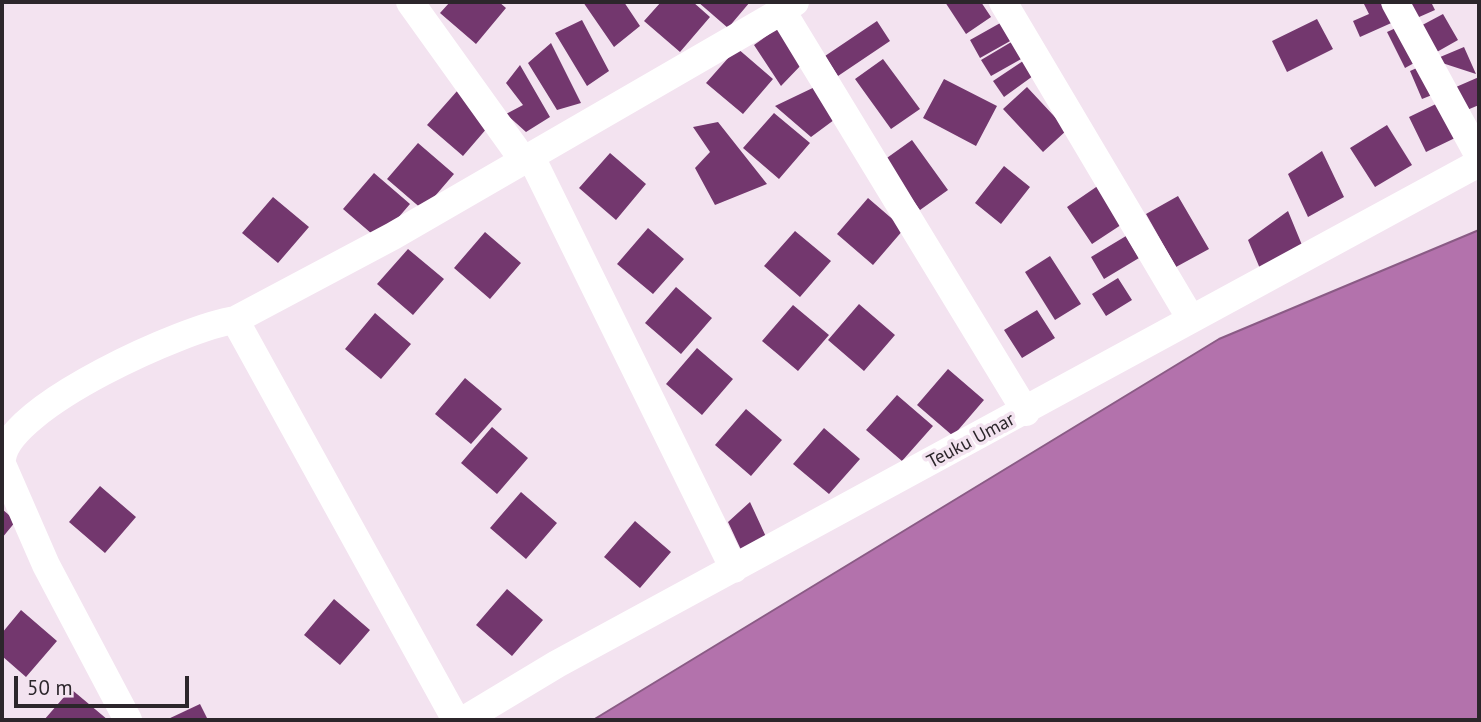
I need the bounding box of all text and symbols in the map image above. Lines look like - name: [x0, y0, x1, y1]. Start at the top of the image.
- street label: Teuku Umar: [923, 408, 1019, 474]
- scale bar: [18, 662, 192, 706]
- text: 50 m: [27, 674, 73, 701]

